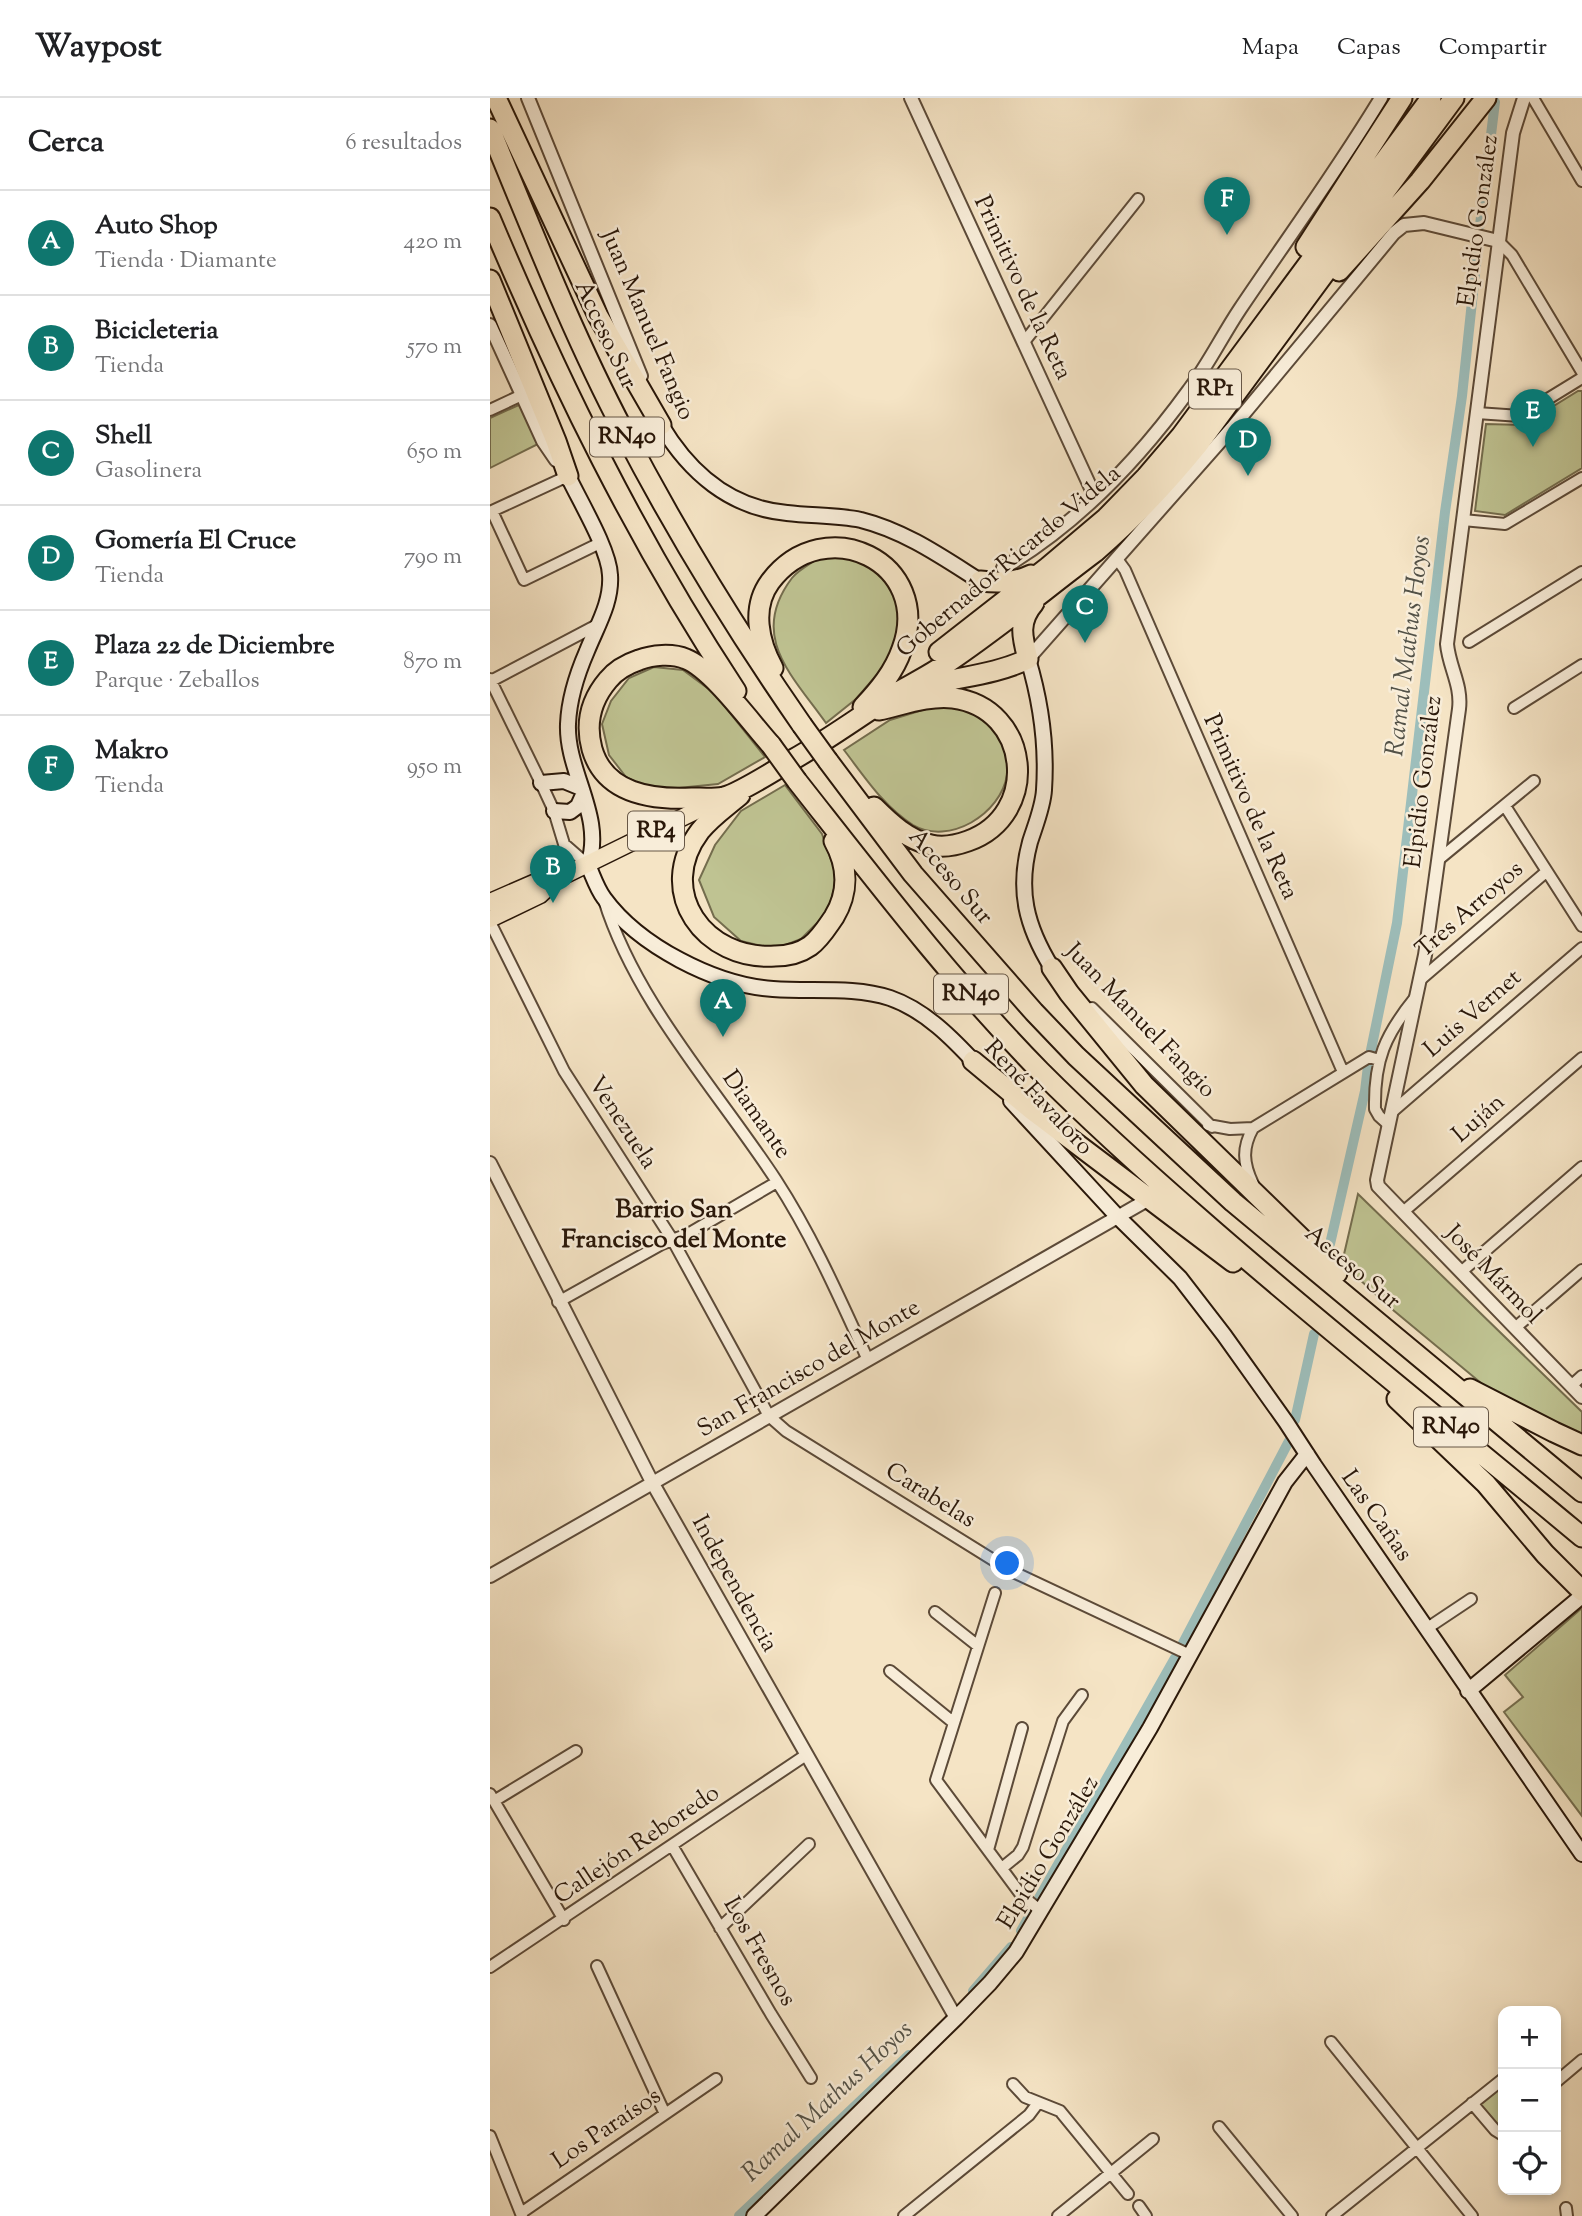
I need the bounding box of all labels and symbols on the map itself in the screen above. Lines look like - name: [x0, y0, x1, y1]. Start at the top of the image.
- street label: Elpidio González: [1450, 133, 1508, 309]
- pin: F: [1204, 177, 1250, 235]
- street label: Primitivo de la Reta: [964, 190, 1080, 386]
- street label: Juan Manuel Fangio: [591, 222, 703, 426]
- street label: Acceso Sur: [565, 275, 645, 395]
- road number: RP1: [1189, 370, 1241, 408]
- pin: E: [1510, 389, 1556, 447]
- road number: RN40: [590, 418, 664, 456]
- pin: D: [1225, 418, 1271, 476]
- street label: Gobernador Ricardo Videla: [889, 458, 1129, 666]
- water label: Ramal Mathus Hoyos: [1377, 534, 1441, 758]
- pin: C: [1062, 585, 1108, 643]
- street label: Elpidio González: [1397, 694, 1451, 870]
- street label: Primitivo de la Reta: [1194, 709, 1306, 905]
- road number: RP4: [628, 811, 684, 850]
- street label: Acceso Sur: [900, 822, 1000, 932]
- pin: B: [530, 845, 576, 903]
- street label: Tres Arroyos: [1409, 854, 1531, 966]
- street label: Juan Manuel Fangio: [1055, 934, 1223, 1106]
- street label: Luis Vernet: [1417, 962, 1529, 1066]
- road number: RN40: [934, 974, 1008, 1014]
- pin: A: [700, 979, 746, 1037]
- street label: René Favaloro: [975, 1033, 1101, 1163]
- street label: Diamante: [713, 1064, 799, 1166]
- street label: Venezuela: [579, 1070, 665, 1176]
- street label: Luján: [1445, 1086, 1513, 1152]
- district label: Barrio San Francisco del Monte: [562, 1192, 786, 1259]
- street label: José Mármol: [1435, 1216, 1550, 1333]
- street label: Acceso Sur: [1297, 1218, 1407, 1318]
- street label: San Francisco del Monte: [691, 1291, 927, 1447]
- road number: RN40: [1414, 1408, 1488, 1446]
- street label: Carabelas: [878, 1455, 982, 1537]
- street label: Las Cañas: [1332, 1463, 1420, 1569]
- street label: Independencia: [682, 1509, 786, 1659]
- your location: [990, 1546, 1024, 1580]
- street label: Elpidio González: [990, 1770, 1108, 1936]
- street label: Callejón Reboredo: [547, 1777, 727, 1913]
- street label: Los Fresnos: [714, 1891, 804, 2013]
- water label: Ramal Mathus Hoyos: [734, 2013, 922, 2191]
- street label: Los Paraísos: [546, 2080, 668, 2178]

